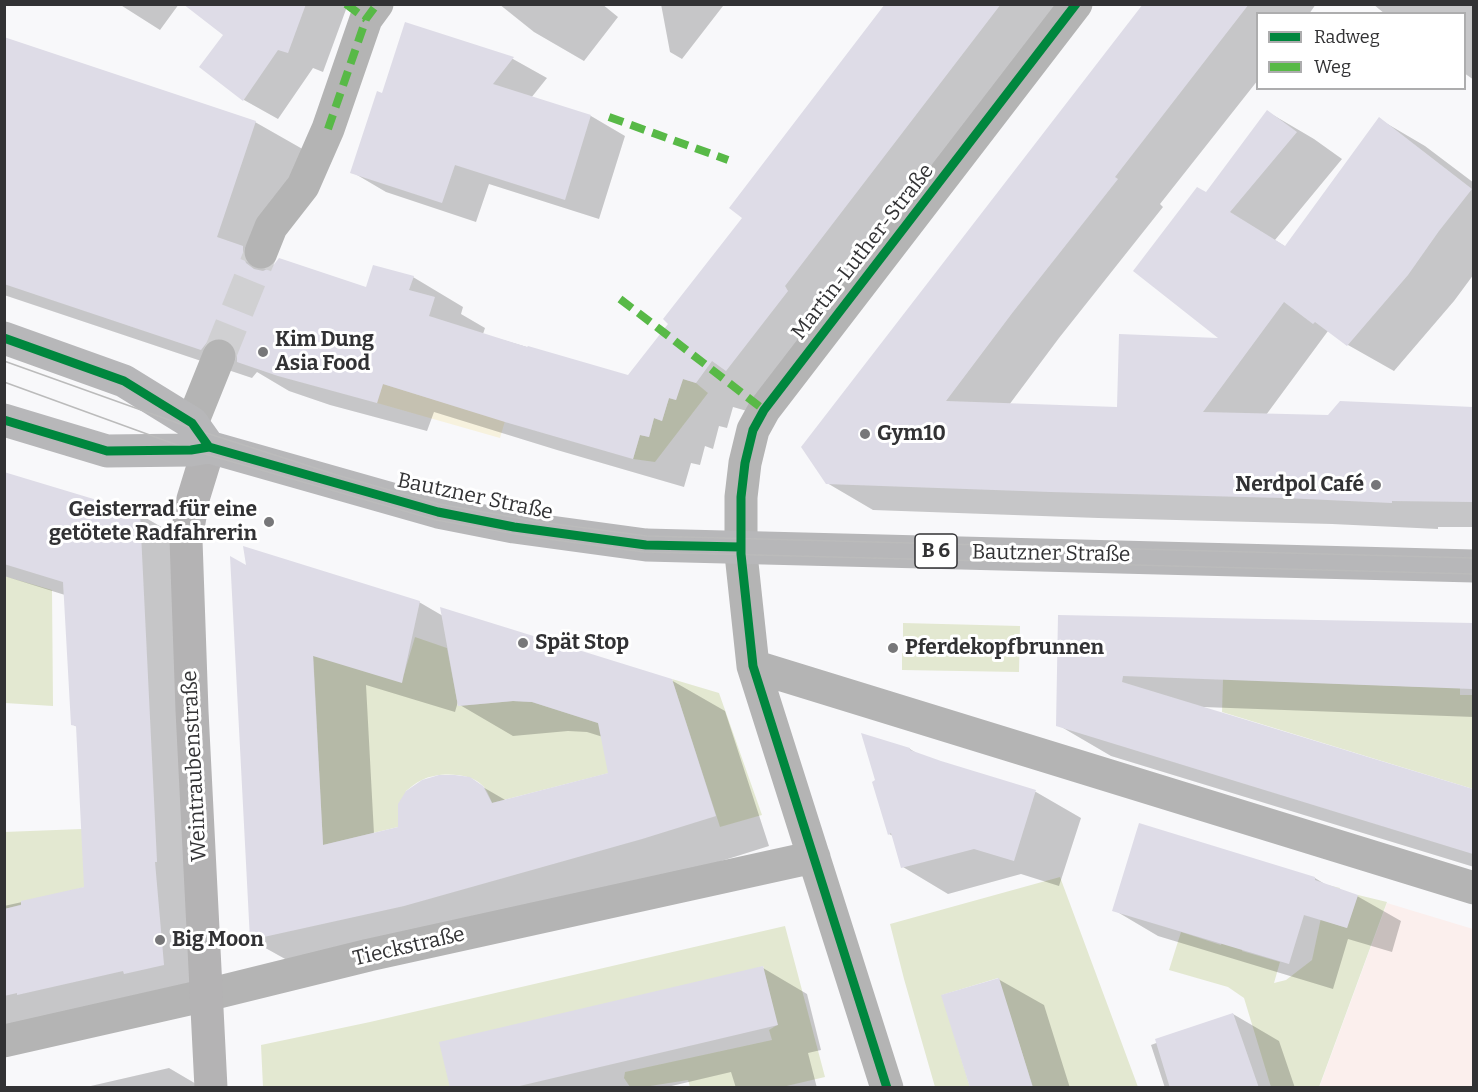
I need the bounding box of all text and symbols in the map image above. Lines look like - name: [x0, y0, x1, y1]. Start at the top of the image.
- legend: [1256, 12, 1466, 90]
- text: Radweg: [1314, 26, 1380, 48]
- text: Weg: [1314, 56, 1351, 78]
- street label: Martin-Luther-Straße: [787, 159, 939, 345]
- place label: Kim Dung Asia Food: [275, 327, 374, 377]
- marker: Kim Dung Asia Food: [256, 345, 270, 359]
- place label: Gym10: [877, 421, 946, 447]
- marker: Gym10: [858, 427, 872, 441]
- street label: Bautzner Straße: [395, 468, 555, 526]
- place label: Nerdpol Café: [1235, 472, 1364, 498]
- marker: Nerdpol Café: [1369, 478, 1383, 492]
- place label: Geisterrad für eine getötete Radfahrerin: [49, 497, 257, 547]
- marker: Geisterrad für eine getötete Radfahrerin: [262, 515, 276, 529]
- road number: B 6: [915, 534, 957, 568]
- street label: Bautzner Straße: [972, 540, 1130, 568]
- place label: Spät Stop: [535, 630, 629, 656]
- place label: Pferdekopfbrunnen: [905, 635, 1104, 661]
- marker: Spät Stop: [516, 636, 530, 650]
- marker: Pferdekopfbrunnen: [886, 641, 900, 655]
- street label: Weintraubenstraße: [177, 670, 213, 862]
- street label: Tieckstraße: [351, 922, 467, 972]
- place label: Big Moon: [172, 927, 264, 953]
- marker: Big Moon: [153, 933, 167, 947]

